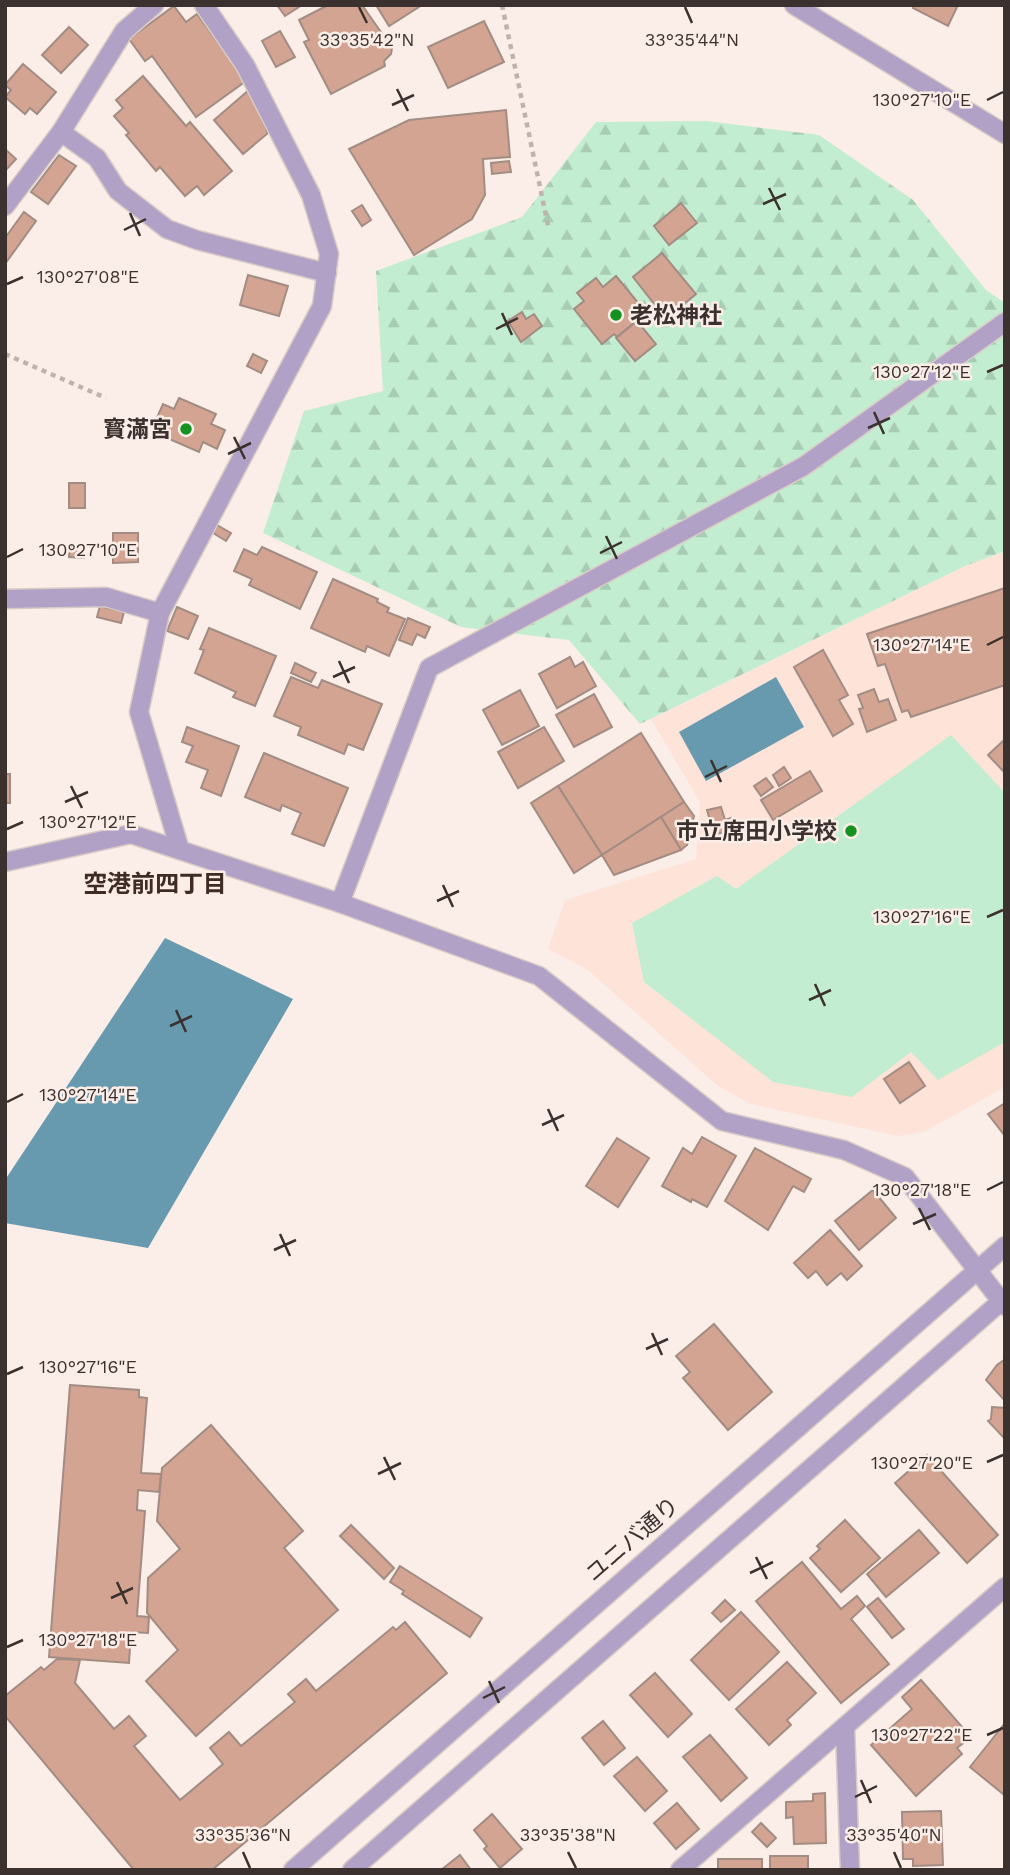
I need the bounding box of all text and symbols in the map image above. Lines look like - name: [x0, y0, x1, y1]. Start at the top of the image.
- text: 33°35'42"N: [320, 29, 414, 50]
- text: 33°35'44"N: [645, 29, 739, 50]
- text: 130°27'10"E: [873, 89, 971, 110]
- text: 130°27'08"E: [37, 266, 139, 287]
- place label: 老松神社: [630, 302, 722, 329]
- marker: 老松神社: [608, 307, 624, 323]
- text: 130°27'12"E: [873, 361, 971, 382]
- place label: 寳滿宮: [103, 416, 172, 443]
- marker: 寳滿宮: [178, 421, 194, 437]
- text: 130°27'10"E: [39, 539, 137, 560]
- text: 130°27'14"E: [873, 634, 971, 655]
- text: 130°27'12"E: [39, 811, 137, 832]
- place label: 市立席田小学校: [676, 818, 837, 845]
- marker: 市立席田小学校: [843, 823, 859, 839]
- district label: 空港前四丁目: [83, 870, 227, 898]
- text: 130°27'16"E: [873, 906, 971, 927]
- text: 130°27'14"E: [39, 1084, 137, 1105]
- text: 130°27'18"E: [873, 1179, 971, 1200]
- text: 130°27'16"E: [39, 1356, 137, 1377]
- text: 130°27'20"E: [871, 1452, 973, 1473]
- street label: ユニバ通り: [580, 1491, 685, 1587]
- text: 130°27'18"E: [39, 1629, 137, 1650]
- text: 130°27'22"E: [871, 1724, 973, 1745]
- text: 33°35'36"N: [195, 1824, 291, 1845]
- text: 33°35'38"N: [520, 1824, 616, 1845]
- text: 33°35'40"N: [846, 1824, 942, 1845]

